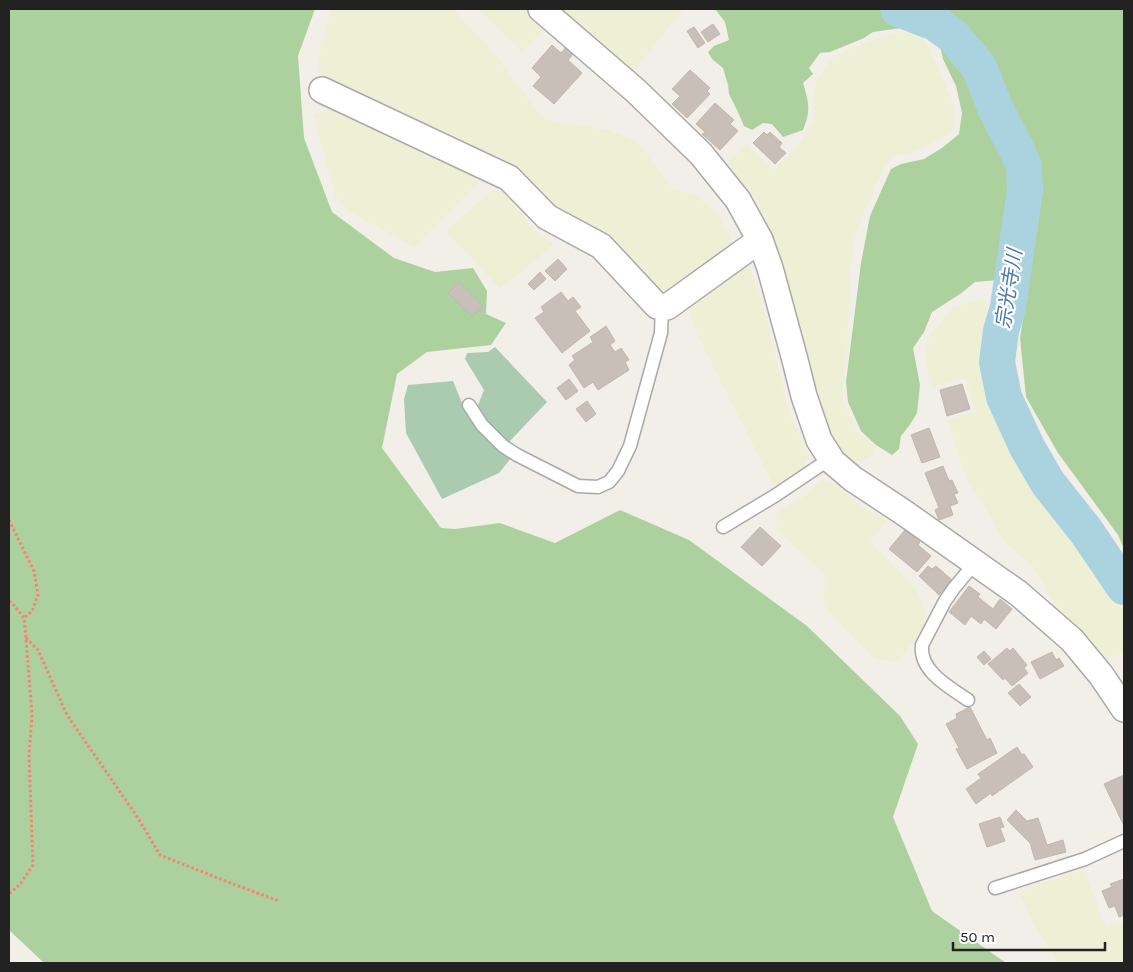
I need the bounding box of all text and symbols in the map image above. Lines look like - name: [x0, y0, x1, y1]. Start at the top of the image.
- water label: 宗光寺川: [991, 246, 1027, 330]
- scale bar: [953, 920, 1106, 952]
- text: 50 m: [960, 928, 995, 946]

